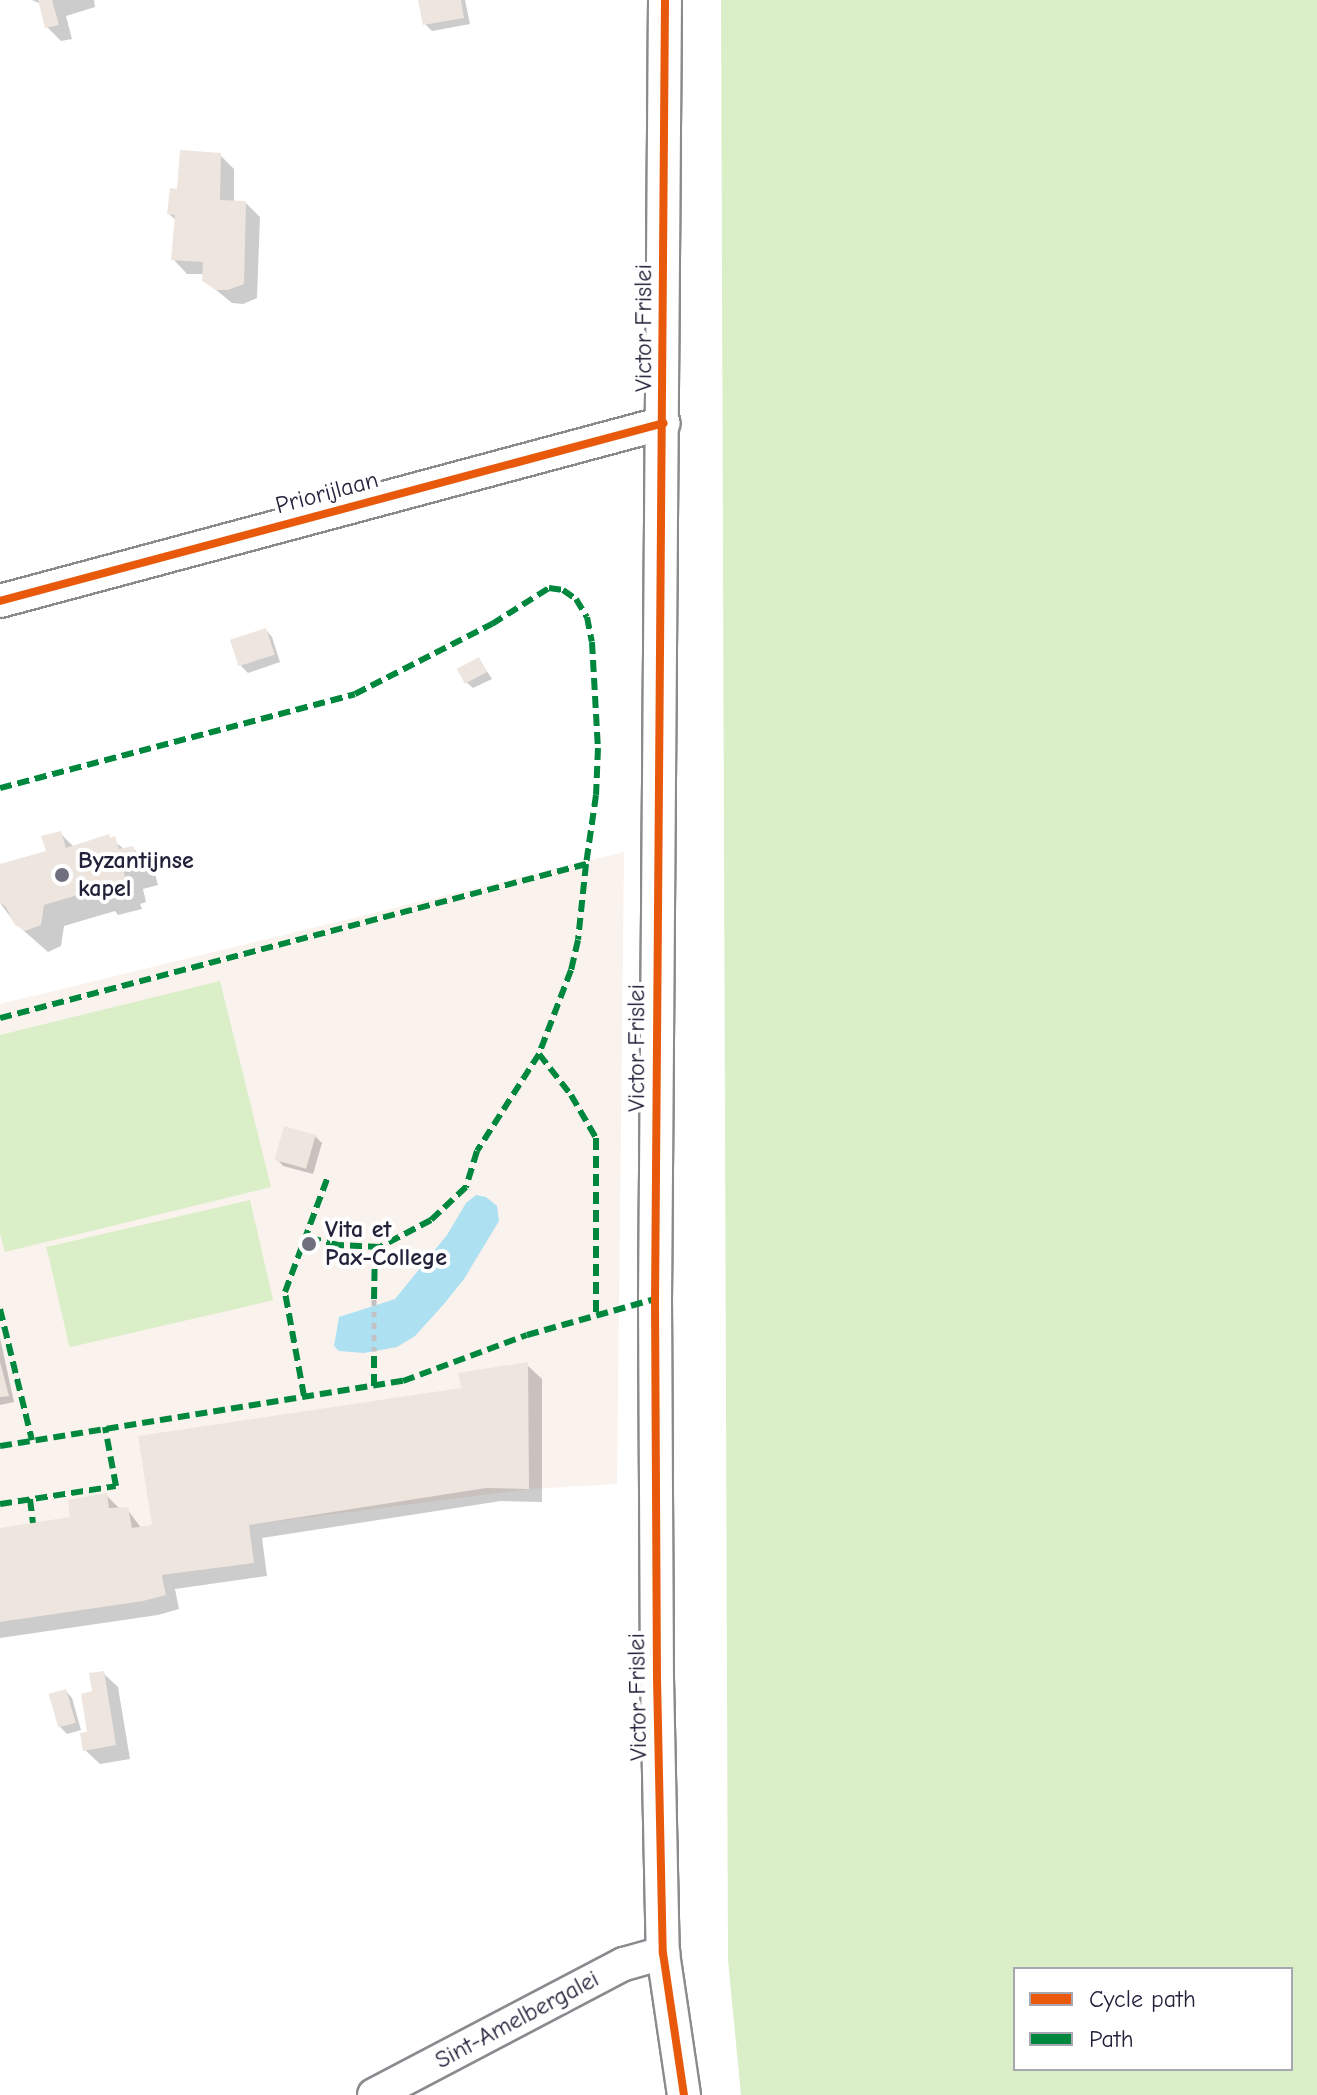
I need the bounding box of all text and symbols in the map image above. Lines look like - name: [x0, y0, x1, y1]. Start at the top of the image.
- street label: Victor Frislei: [630, 264, 658, 392]
- street label: Priorijlaan: [273, 465, 381, 521]
- place label: Byzantijnse kapel: [78, 847, 194, 903]
- marker: Byzantijnse kapel: [53, 866, 71, 884]
- street label: Victor Frislei: [623, 984, 651, 1112]
- place label: Vita et Pax-College: [325, 1216, 447, 1272]
- marker: Vita et Pax-College: [300, 1235, 318, 1253]
- street label: Victor Frislei: [622, 1633, 654, 1761]
- street label: Sint-Amelbergalei: [430, 1965, 604, 2075]
- legend: [1013, 1967, 1293, 2071]
- text: Cycle path: [1089, 1985, 1196, 2013]
- text: Path: [1089, 2025, 1134, 2053]

